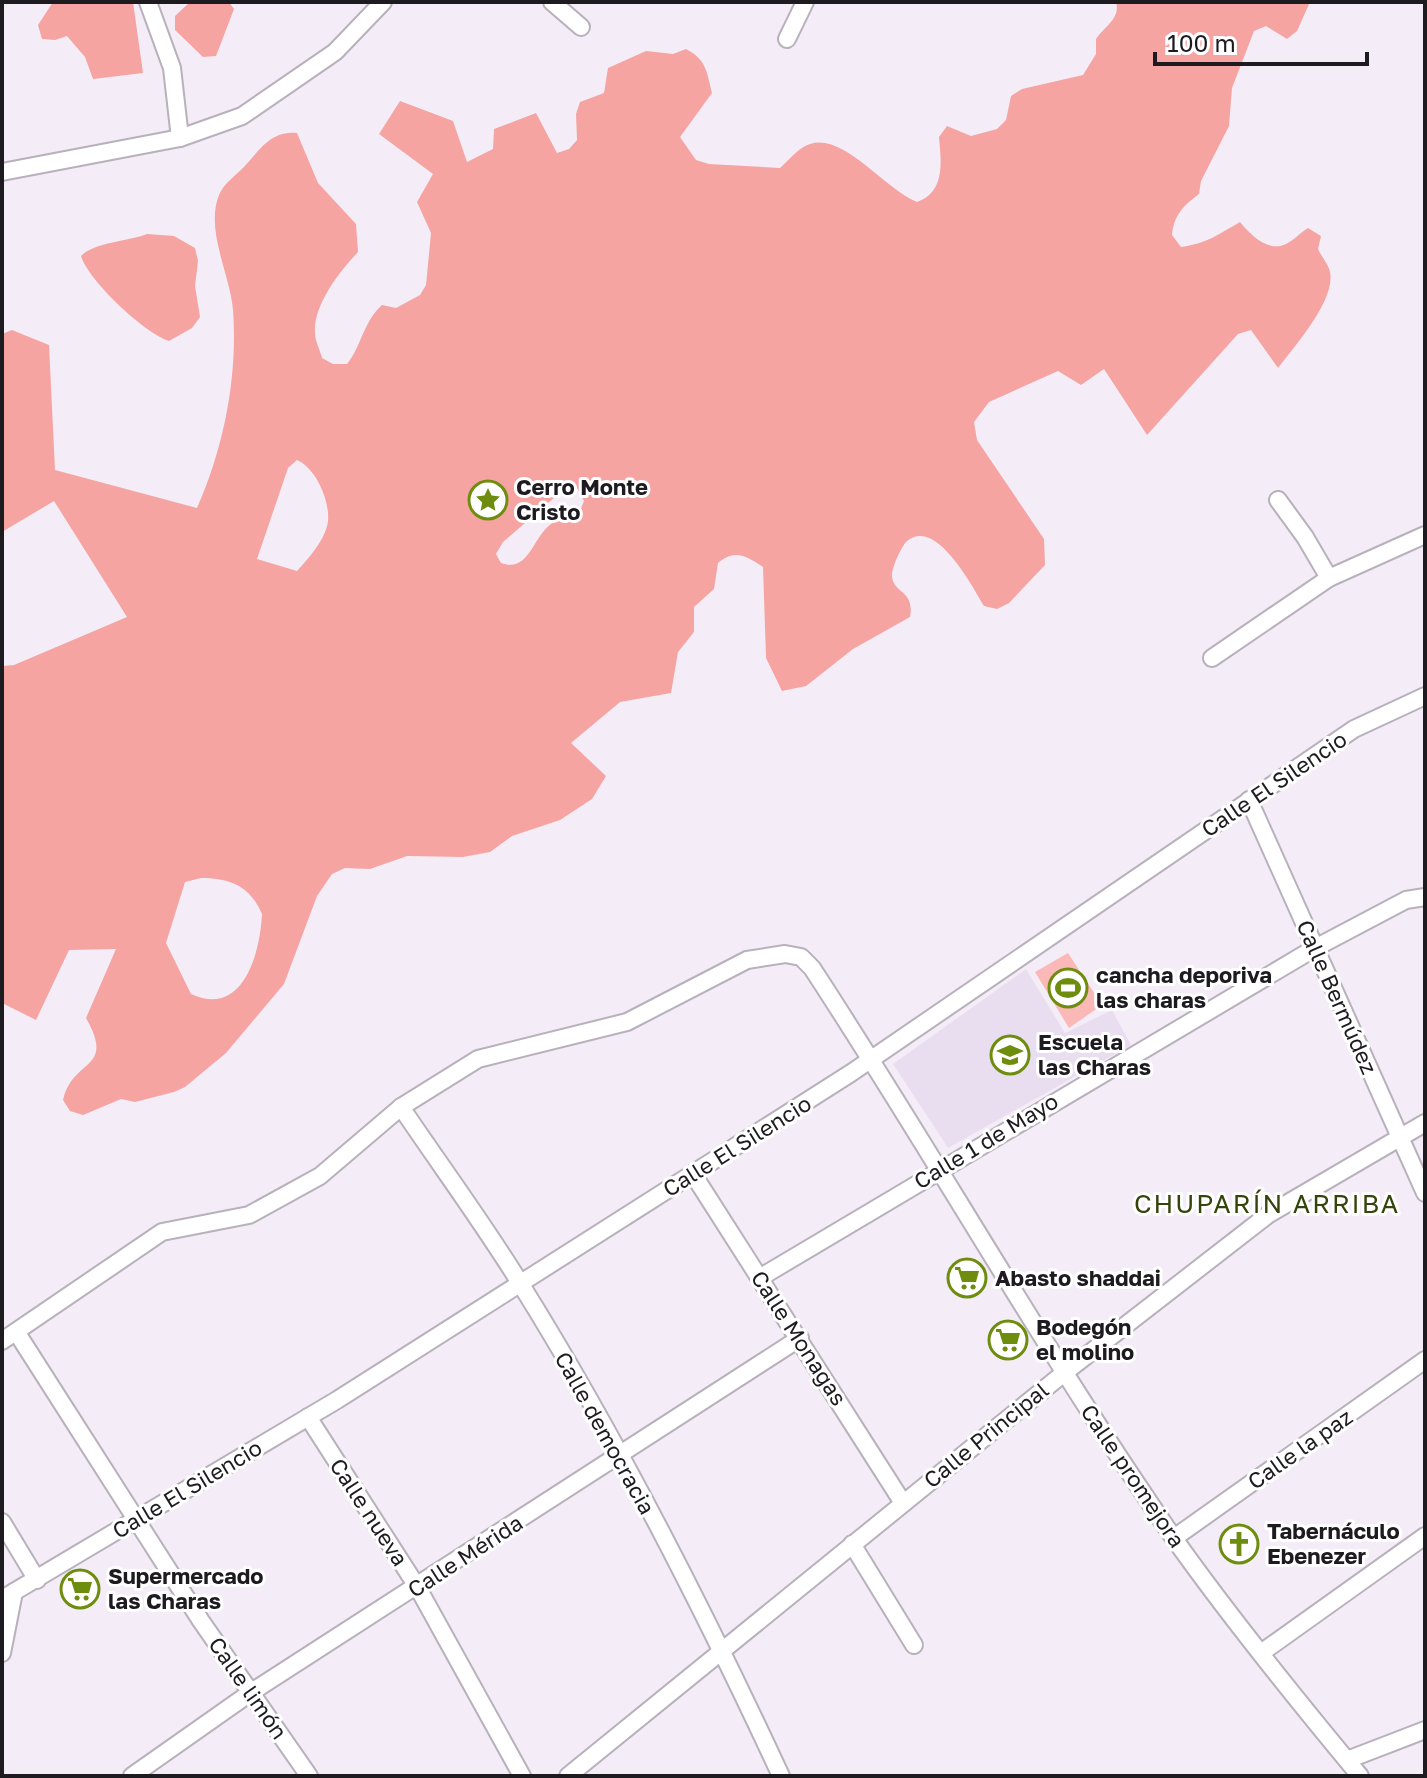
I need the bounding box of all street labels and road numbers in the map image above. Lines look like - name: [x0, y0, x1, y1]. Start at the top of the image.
- street label: Calle El Silencio: [1196, 725, 1352, 842]
- street label: Calle Bermúdez: [1291, 916, 1384, 1078]
- street label: Calle 1 de Mayo: [909, 1087, 1063, 1194]
- street label: Calle El Silencio: [658, 1089, 816, 1202]
- street label: Calle Monagas: [746, 1265, 853, 1410]
- street label: Calle democracia: [550, 1347, 661, 1519]
- street label: Calle Principal: [918, 1376, 1054, 1493]
- street label: Calle promejora: [1076, 1399, 1191, 1552]
- street label: Calle la paz: [1242, 1403, 1357, 1495]
- street label: Calle El Silencio: [107, 1433, 266, 1544]
- street label: Calle nueva: [325, 1453, 414, 1571]
- street label: Calle Mérida: [402, 1508, 527, 1603]
- street label: Calle limón: [203, 1631, 293, 1744]

